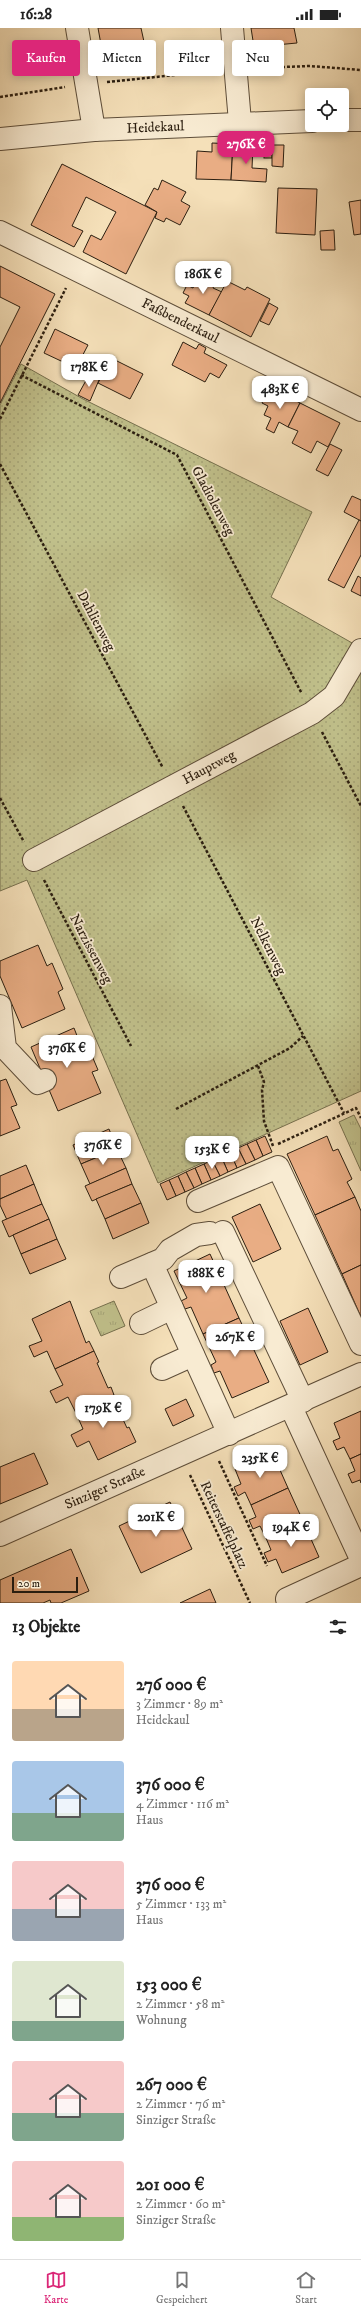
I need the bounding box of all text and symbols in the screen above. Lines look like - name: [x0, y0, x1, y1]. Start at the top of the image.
- text: 16:28: [20, 5, 52, 24]
- chip: Kaufen: [12, 40, 80, 76]
- chip: Mieten: [88, 40, 156, 76]
- chip: Filter: [164, 40, 224, 76]
- chip: Neu: [232, 40, 284, 76]
- map controls: [305, 88, 349, 132]
- button: locate: [305, 88, 349, 132]
- street label: Heidekaul: [126, 117, 185, 138]
- pin: 276K €: [213, 131, 279, 165]
- text: 276K €: [226, 136, 266, 152]
- pin: 186K €: [170, 261, 236, 295]
- text: 186K €: [184, 266, 222, 282]
- street label: Faßbenderkaul: [139, 294, 223, 348]
- pin: 178K €: [56, 354, 122, 388]
- text: 178K €: [70, 359, 108, 375]
- pin: 483K €: [247, 376, 313, 410]
- text: 483K €: [261, 381, 299, 397]
- street label: Gladiolenweg: [187, 463, 239, 539]
- street label: Dahlienweg: [73, 588, 120, 655]
- street label: Hauptweg: [179, 746, 239, 789]
- street label: Narzissenweg: [65, 911, 117, 987]
- street label: Nelkenweg: [246, 914, 290, 978]
- pin: 376K €: [34, 1035, 100, 1069]
- text: 376K €: [48, 1040, 86, 1056]
- pin: 376K €: [70, 1132, 136, 1166]
- pin: 153K €: [179, 1136, 245, 1170]
- text: 376K €: [84, 1137, 122, 1153]
- text: 153K €: [194, 1141, 230, 1157]
- pin: 188K €: [173, 1260, 239, 1294]
- text: 188K €: [187, 1265, 225, 1281]
- pin: 267K €: [202, 1324, 268, 1358]
- text: 267K €: [215, 1329, 255, 1345]
- pin: 179K €: [70, 1395, 136, 1429]
- text: 179K €: [84, 1400, 122, 1416]
- pin: 235K €: [227, 1445, 293, 1479]
- text: 235K €: [241, 1450, 279, 1466]
- street label: Sinziger Straße: [62, 1462, 148, 1514]
- street label: Reiterstaffelplatz: [196, 1478, 252, 1572]
- pin: 201K €: [123, 1504, 189, 1538]
- text: 201K €: [137, 1509, 175, 1525]
- pin: 194K €: [258, 1514, 324, 1548]
- text: 194K €: [272, 1519, 310, 1535]
- scale bar: [12, 1575, 78, 1594]
- text: 20 m: [18, 1577, 40, 1591]
- text: 13 Objekte: [12, 1616, 80, 1638]
- icon: filters: [327, 1616, 349, 1638]
- text: 276 000 €: [136, 1674, 206, 1696]
- icon: home: [44, 1677, 92, 1725]
- text: 3 Zimmer · 89 m²: [136, 1696, 223, 1712]
- text: Heidekaul: [136, 1712, 189, 1728]
- text: 376 000 €: [136, 1774, 205, 1796]
- icon: home: [44, 1777, 92, 1825]
- text: 4 Zimmer · 116 m²: [136, 1796, 229, 1812]
- text: Haus: [136, 1812, 163, 1828]
- text: 376 000 €: [136, 1874, 205, 1896]
- icon: home: [44, 1877, 92, 1925]
- text: 5 Zimmer · 133 m²: [136, 1896, 226, 1912]
- text: Haus: [136, 1912, 163, 1928]
- text: 153 000 €: [136, 1974, 202, 1996]
- icon: home: [44, 1977, 92, 2025]
- text: 2 Zimmer · 58 m²: [136, 1996, 225, 2012]
- text: Wohnung: [136, 2012, 186, 2028]
- text: 267 000 €: [136, 2074, 207, 2096]
- icon: home: [44, 2077, 92, 2125]
- text: 2 Zimmer · 76 m²: [136, 2096, 225, 2112]
- text: Sinziger Straße: [136, 2112, 216, 2128]
- text: 201 000 €: [136, 2174, 204, 2196]
- icon: home: [44, 2177, 92, 2225]
- text: 2 Zimmer · 60 m²: [136, 2196, 225, 2212]
- text: Sinziger Straße: [136, 2212, 216, 2228]
- tab: Karte: [44, 2269, 68, 2307]
- tab: Gespeichert: [156, 2269, 208, 2307]
- tab: Start: [295, 2269, 317, 2307]

